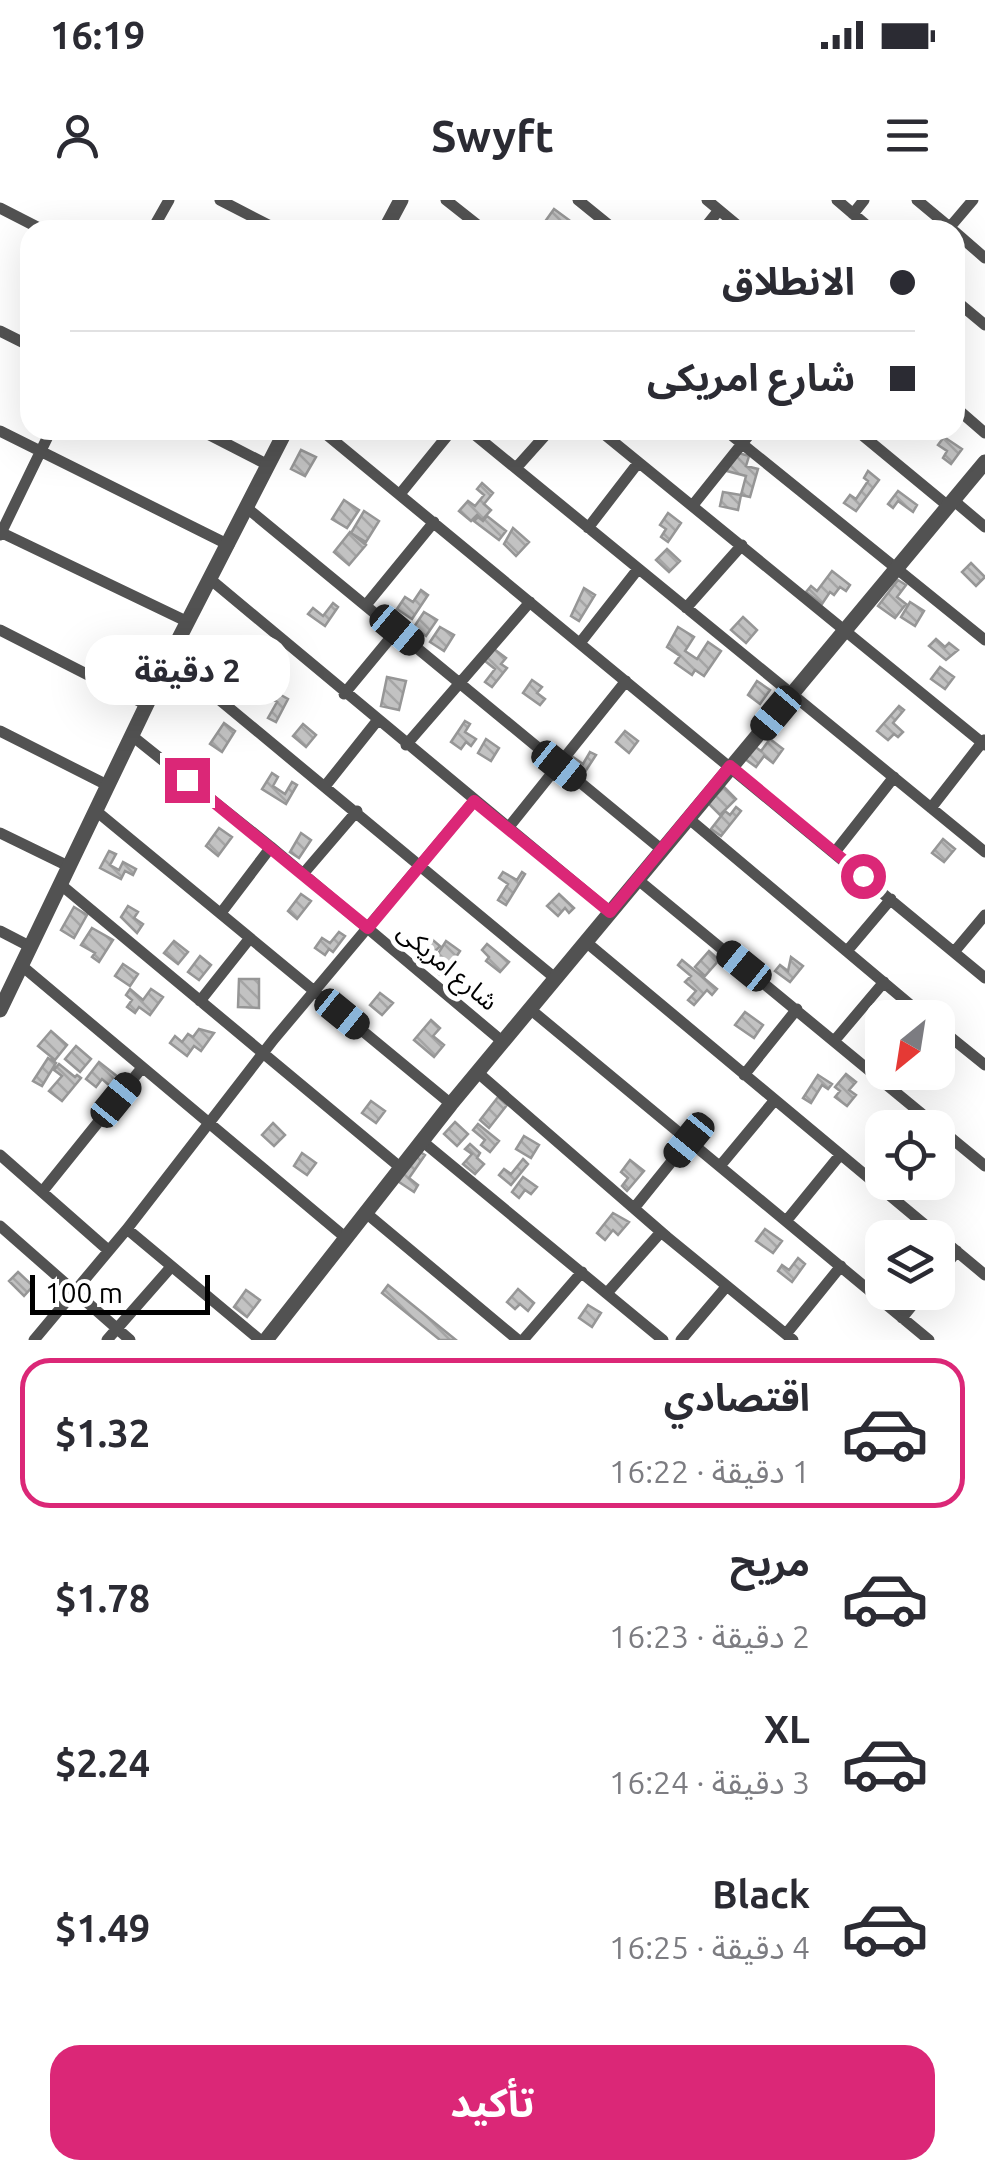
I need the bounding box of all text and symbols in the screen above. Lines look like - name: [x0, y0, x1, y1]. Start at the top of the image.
- text: 16:19: [50, 14, 145, 56]
- icon: person: [50, 108, 105, 163]
- icon: menu: [880, 108, 935, 163]
- text: Swyft: [431, 110, 554, 161]
- text: الانطلاق: [722, 260, 855, 302]
- text: شارع امريكى: [647, 356, 855, 398]
- car: [364, 599, 430, 661]
- callout: 2 دقيقة: [84, 635, 290, 705]
- text: 2 دقيقة: [134, 652, 241, 688]
- car: [745, 680, 807, 746]
- car: [526, 735, 592, 797]
- route end: [165, 758, 210, 803]
- route start: [841, 854, 886, 899]
- street label: شارع امريكى: [389, 916, 503, 1020]
- car: [711, 935, 777, 997]
- car: [309, 983, 375, 1045]
- north arrow: [865, 1000, 955, 1090]
- map controls: [865, 1000, 955, 1310]
- car: [85, 1067, 147, 1133]
- car: [658, 1107, 720, 1173]
- button: locate: [865, 1110, 955, 1200]
- button: layers: [865, 1220, 955, 1310]
- scale bar: [30, 1270, 210, 1314]
- text: 100 m: [45, 1277, 123, 1308]
- text: اقتصادي: [664, 1376, 810, 1418]
- icon: car: [840, 1388, 930, 1478]
- text: $1.32: [55, 1412, 150, 1454]
- text: 1 دقيقة · 16:22: [609, 1453, 810, 1489]
- text: مريح: [730, 1541, 810, 1583]
- icon: car: [840, 1553, 930, 1643]
- text: $1.78: [55, 1577, 150, 1619]
- text: 2 دقيقة · 16:23: [609, 1618, 810, 1654]
- text: XL: [764, 1708, 810, 1750]
- icon: car: [840, 1718, 930, 1808]
- text: $2.24: [55, 1742, 150, 1784]
- text: 3 دقيقة · 16:24: [609, 1764, 810, 1800]
- text: Black: [712, 1873, 810, 1915]
- icon: car: [840, 1883, 930, 1973]
- text: $1.49: [55, 1907, 150, 1949]
- text: 4 دقيقة · 16:25: [609, 1929, 810, 1965]
- button: تأكيد: [50, 2045, 935, 2160]

